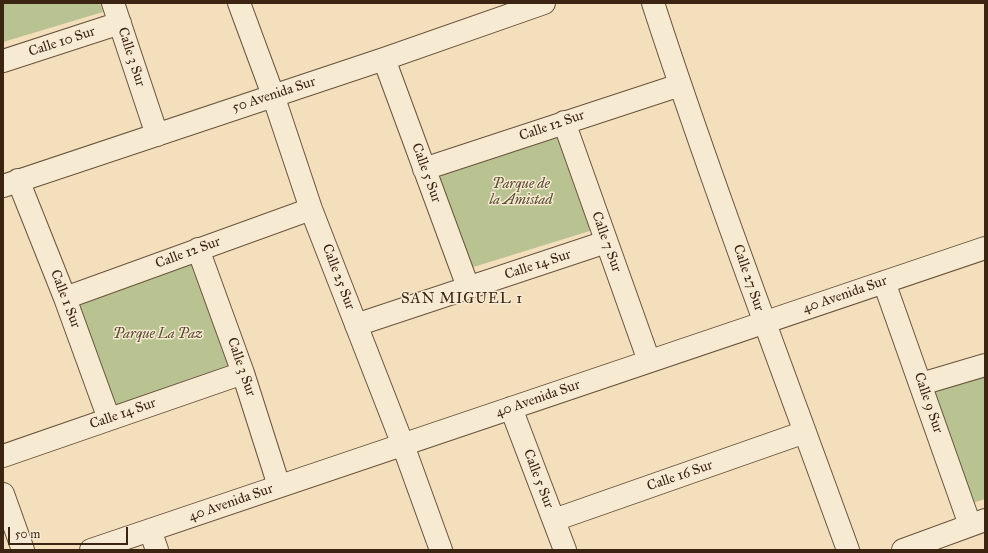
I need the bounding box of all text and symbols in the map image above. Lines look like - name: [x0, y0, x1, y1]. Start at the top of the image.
- street label: Calle 10 Sur: [26, 23, 98, 61]
- street label: Calle 3 Sur: [114, 25, 148, 89]
- street label: 50 Avenida Sur: [230, 74, 318, 116]
- street label: Calle 12 Sur: [517, 107, 587, 145]
- street label: Calle 5 Sur: [407, 141, 445, 205]
- park label: Parque de la Amistad: [489, 177, 553, 210]
- street label: Calle 7 Sur: [587, 209, 625, 275]
- street label: Calle 12 Sur: [153, 233, 223, 273]
- street label: Calle 25 Sur: [318, 242, 358, 312]
- street label: Calle 27 Sur: [729, 242, 767, 314]
- street label: Calle 14 Sur: [503, 246, 573, 284]
- street label: Calle 1 Sur: [46, 267, 84, 331]
- street label: 40 Avenida Sur: [801, 273, 889, 317]
- district label: SAN MIGUEL 1: [401, 290, 523, 308]
- park label: Parque La Paz: [113, 327, 203, 343]
- street label: Calle 3 Sur: [223, 335, 259, 399]
- street label: Calle 9 Sur: [910, 370, 946, 436]
- street label: 40 Avenida Sur: [494, 377, 582, 421]
- street label: Calle 14 Sur: [88, 395, 158, 433]
- street label: Calle 5 Sur: [519, 447, 557, 511]
- street label: Calle 16 Sur: [645, 457, 715, 495]
- street label: 40 Avenida Sur: [187, 481, 275, 525]
- scale bar: [10, 519, 130, 545]
- text: 50 m: [15, 527, 40, 541]

